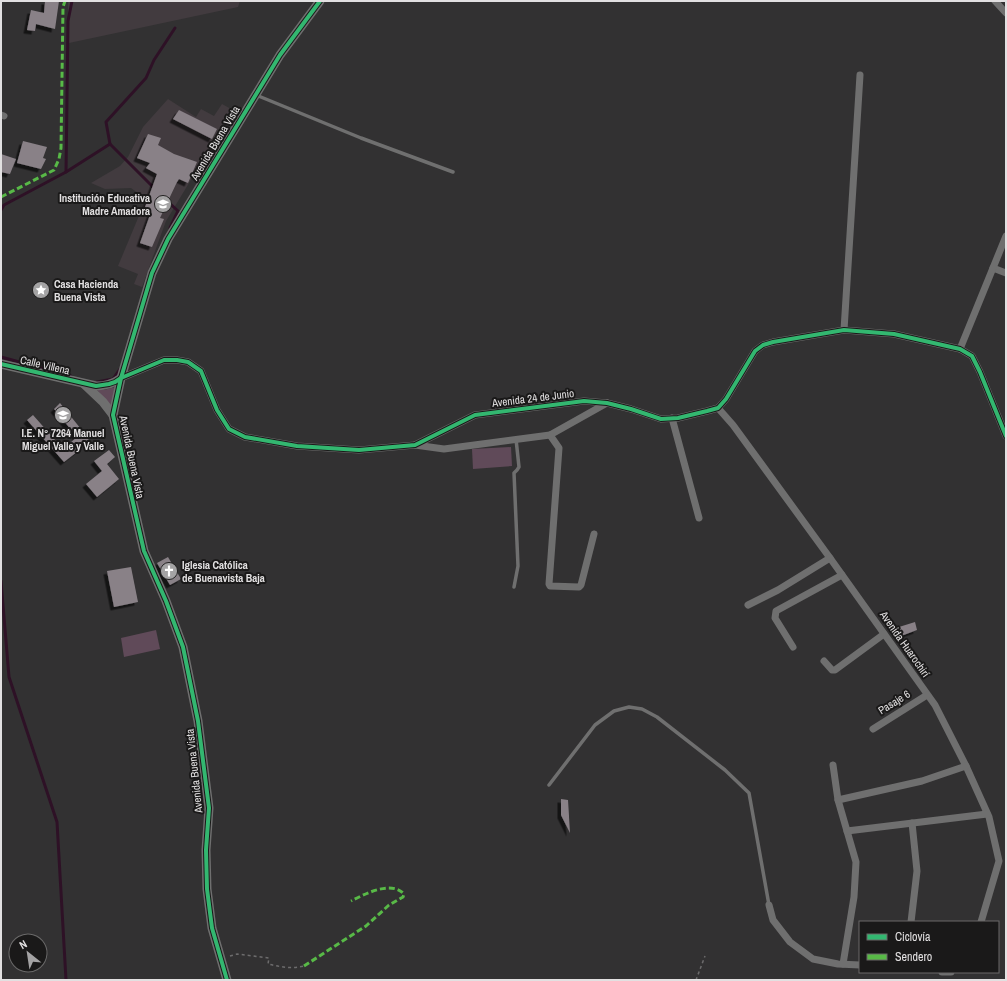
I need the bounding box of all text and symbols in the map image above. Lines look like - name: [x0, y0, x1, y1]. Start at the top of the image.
- street label: Avenida Buena Vista: [187, 103, 243, 184]
- place label: Institución Educativa Madre Amadora: [59, 191, 150, 218]
- school or university icon: Institución Educativa Madre Amadora: [153, 194, 173, 214]
- place label: Casa Hacienda Buena Vista: [54, 277, 118, 304]
- place icon: Casa Hacienda Buena Vista: [31, 280, 51, 300]
- street label: Calle Villena: [19, 353, 71, 377]
- street label: Avenida 24 de Junio: [490, 386, 575, 410]
- school or university icon: I.E. N° 7264 Manuel Miguel Valle y Valle: [53, 405, 73, 425]
- street label: Avenida Buena Vista: [116, 413, 148, 500]
- place label: I.E. N° 7264 Manuel Miguel Valle y Valle: [21, 426, 105, 453]
- place label: Iglesia Católica de Buenavista Baja: [182, 558, 265, 585]
- church icon: Iglesia Católica de Buenavista Baja: [159, 561, 179, 581]
- street label: Avenida Huarochirí: [876, 607, 933, 680]
- street label: Pasaje 6: [875, 687, 913, 717]
- street label: Avenida Buena Vista: [183, 728, 205, 815]
- legend: [859, 921, 999, 973]
- text: Ciclovía: [895, 929, 931, 945]
- north arrow: [8, 933, 48, 973]
- text: N: [17, 937, 29, 952]
- text: Sendero: [895, 949, 932, 965]

